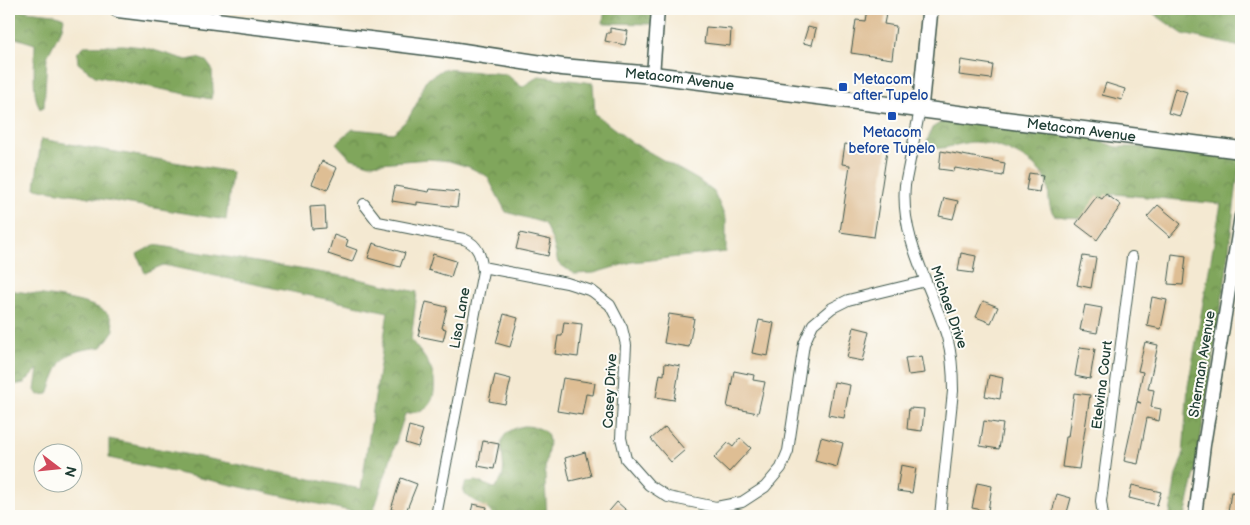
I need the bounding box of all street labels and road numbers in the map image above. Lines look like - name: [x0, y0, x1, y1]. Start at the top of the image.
- street label: Metacom Avenue: [624, 64, 735, 94]
- street label: Metacom Avenue: [1026, 114, 1137, 145]
- street label: Michael Drive: [927, 263, 971, 351]
- street label: Lisa Lane: [446, 286, 474, 350]
- street label: Sherman Avenue: [1185, 309, 1219, 419]
- street label: Etelvina Court: [1088, 339, 1116, 430]
- street label: Casey Drive: [600, 353, 620, 429]

